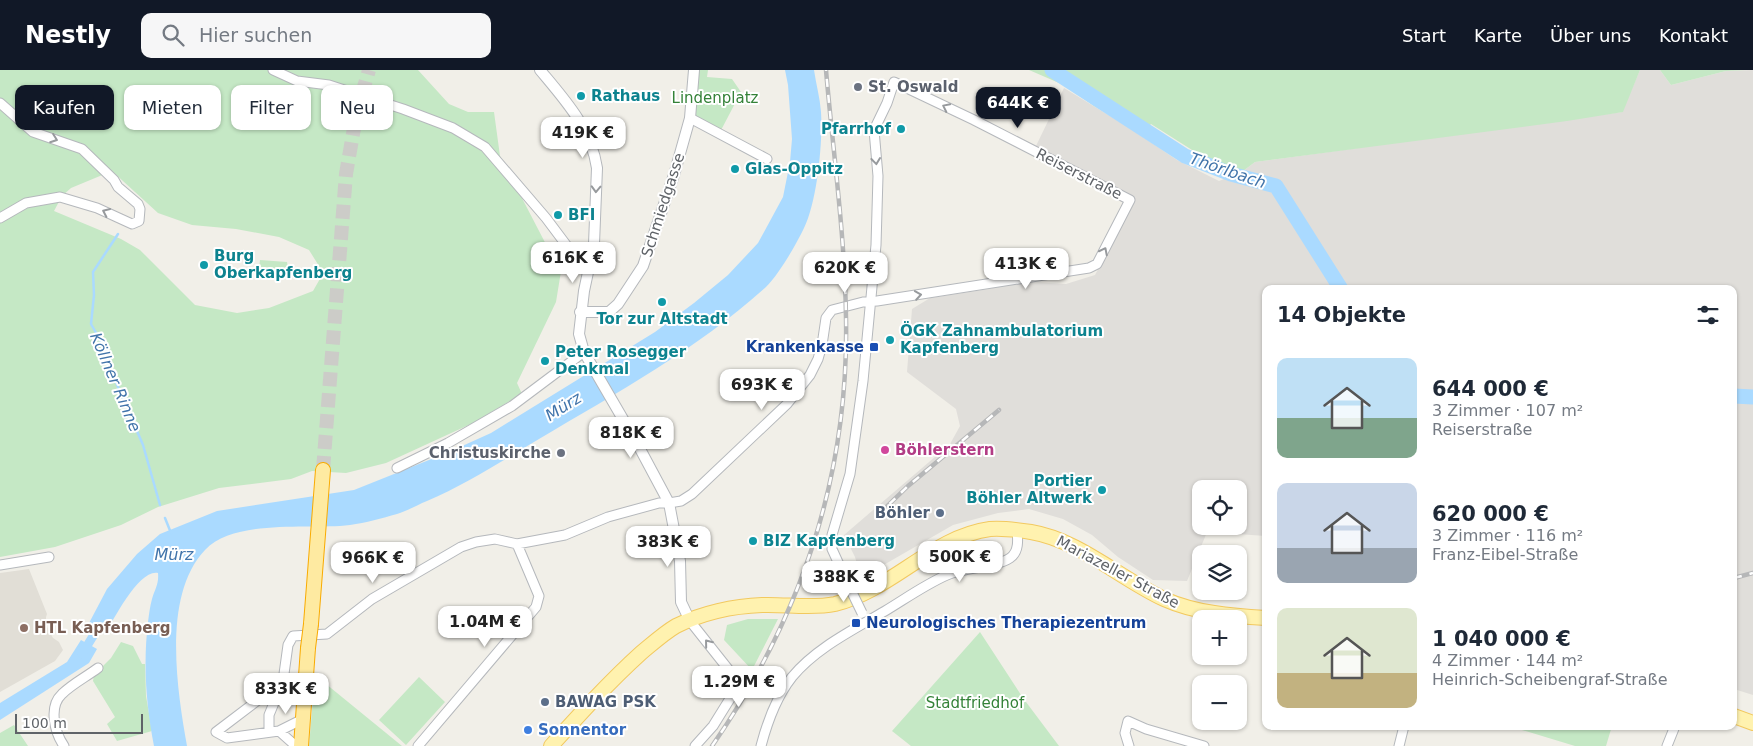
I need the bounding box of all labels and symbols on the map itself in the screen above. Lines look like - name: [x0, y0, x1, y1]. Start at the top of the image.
- place label: St. Oswald: [868, 78, 958, 96]
- marker: St. Oswald: [852, 81, 864, 93]
- place label: Rathaus: [591, 87, 660, 105]
- pin: 644K €: [977, 87, 1059, 129]
- park label: Lindenplatz: [672, 89, 759, 107]
- marker: Rathaus: [575, 90, 587, 102]
- one-way arrow: [942, 103, 951, 113]
- pin: 419K €: [542, 116, 624, 159]
- place label: Pfarrhof: [821, 120, 891, 138]
- marker: Pfarrhof: [895, 123, 907, 135]
- one-way arrow: [49, 134, 58, 144]
- street label: Reiserstraße: [1033, 145, 1125, 203]
- water label: Thörlbach: [1187, 149, 1269, 192]
- street label: Schmiedgasse: [638, 151, 688, 259]
- one-way arrow: [870, 158, 881, 166]
- place label: Glas-Oppitz: [745, 160, 843, 178]
- marker: Glas-Oppitz: [729, 163, 741, 175]
- one-way arrow: [591, 185, 601, 193]
- place label: BFI: [568, 206, 595, 224]
- one-way arrow: [102, 208, 111, 218]
- marker: BFI: [552, 209, 564, 221]
- pin: 616K €: [532, 242, 614, 284]
- place label: Burg Oberkapfenberg: [214, 247, 352, 282]
- one-way arrow: [1098, 247, 1108, 256]
- pin: 413K €: [985, 248, 1067, 290]
- pin: 620K €: [804, 252, 886, 294]
- marker: Burg Oberkapfenberg: [198, 259, 210, 271]
- one-way arrow: [914, 290, 922, 301]
- marker: Tor zur Altstadt: [656, 296, 668, 308]
- place label: Tor zur Altstadt: [596, 310, 728, 328]
- place label: ÖGK Zahnambulatorium Kapfenberg: [900, 321, 1103, 357]
- water label: Köllner Rinne: [86, 330, 145, 435]
- marker: ÖGK Zahnambulatorium Kapfenberg: [884, 334, 896, 346]
- place label: Krankenkasse: [746, 338, 864, 356]
- marker: Krankenkasse: [868, 341, 880, 353]
- place label: Peter Rosegger Denkmal: [555, 343, 687, 378]
- marker: Peter Rosegger Denkmal: [539, 355, 551, 367]
- pin: 693K €: [721, 368, 803, 411]
- water label: Mürz: [542, 388, 585, 425]
- pin: 818K €: [590, 416, 672, 459]
- place label: Böhlerstern: [895, 441, 994, 459]
- place label: Christuskirche: [429, 444, 551, 462]
- marker: Böhlerstern: [879, 444, 891, 456]
- marker: Christuskirche: [555, 447, 567, 459]
- place label: Portier Böhler Altwerk: [966, 472, 1093, 507]
- marker: Portier Böhler Altwerk: [1096, 484, 1108, 496]
- place label: Böhler: [875, 504, 931, 522]
- marker: Böhler: [934, 507, 946, 519]
- pin: 383K €: [627, 526, 709, 568]
- place label: BIZ Kapfenberg: [763, 532, 895, 550]
- street label: Mariazeller Straße: [1053, 532, 1183, 612]
- marker: BIZ Kapfenberg: [747, 535, 759, 547]
- pin: 500K €: [919, 540, 1001, 583]
- pin: 966K €: [332, 542, 414, 584]
- water label: Mürz: [155, 545, 194, 564]
- pin: 388K €: [803, 560, 885, 603]
- pin: 1.04M €: [439, 606, 531, 648]
- place label: Neurologisches Therapiezentrum: [866, 614, 1146, 632]
- marker: Neurologisches Therapiezentrum: [850, 617, 862, 629]
- place label: HTL Kapfenberg: [34, 619, 170, 637]
- marker: HTL Kapfenberg: [18, 622, 30, 634]
- one-way arrow: [705, 640, 713, 649]
- pin: 1.29M €: [693, 666, 785, 708]
- pin: 833K €: [245, 672, 327, 715]
- place label: BAWAG PSK: [555, 693, 657, 711]
- park label: Stadtfriedhof: [926, 694, 1025, 712]
- marker: BAWAG PSK: [539, 696, 551, 708]
- scale bar: [15, 711, 142, 734]
- place label: Sonnentor: [538, 721, 627, 739]
- marker: Sonnentor: [522, 724, 534, 736]

